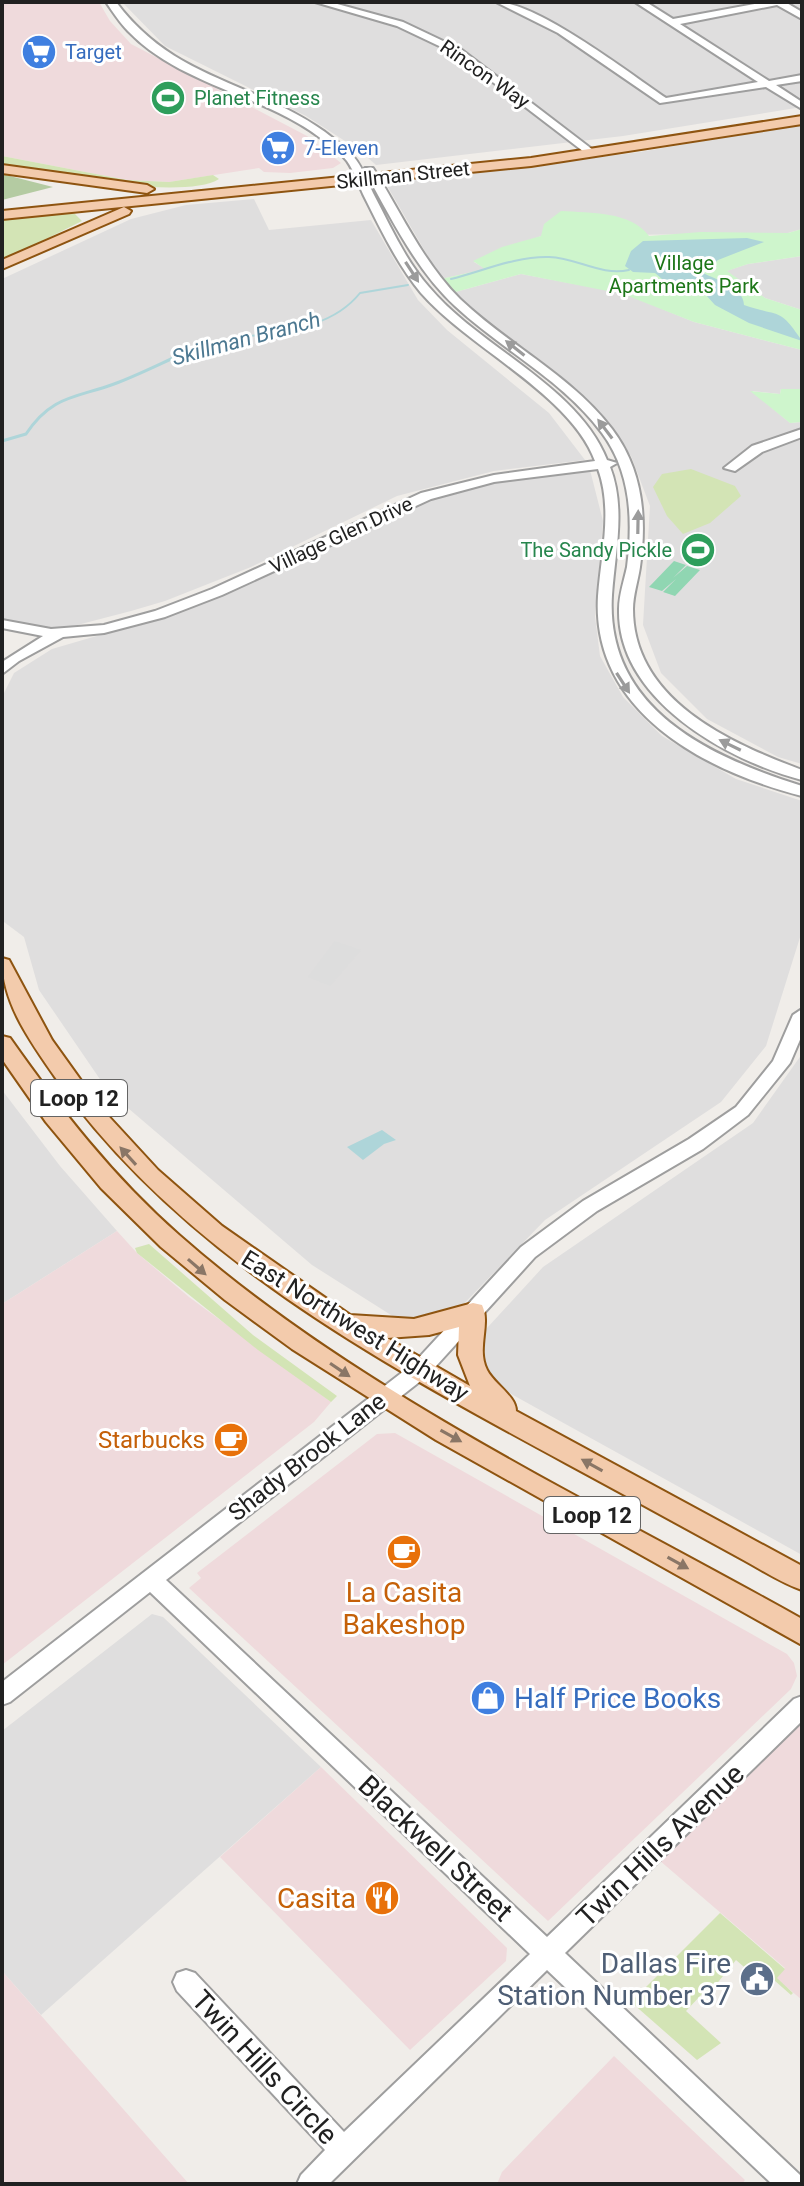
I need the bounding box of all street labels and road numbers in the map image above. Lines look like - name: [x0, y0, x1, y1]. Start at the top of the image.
- street label: Rincon Way: [436, 34, 535, 114]
- street label: Skillman Street: [335, 156, 471, 194]
- street label: Village Glen Drive: [266, 491, 416, 579]
- road number: Loop 12: [31, 1080, 127, 1116]
- street label: East Northwest Highway: [236, 1245, 474, 1408]
- street label: Shady Brook Lane: [223, 1387, 391, 1527]
- road number: Loop 12: [544, 1497, 640, 1533]
- street label: Twin Hills Avenue: [570, 1757, 751, 1933]
- street label: Blackwell Street: [352, 1769, 520, 1928]
- street label: Twin Hills Circle: [185, 1983, 344, 2151]

